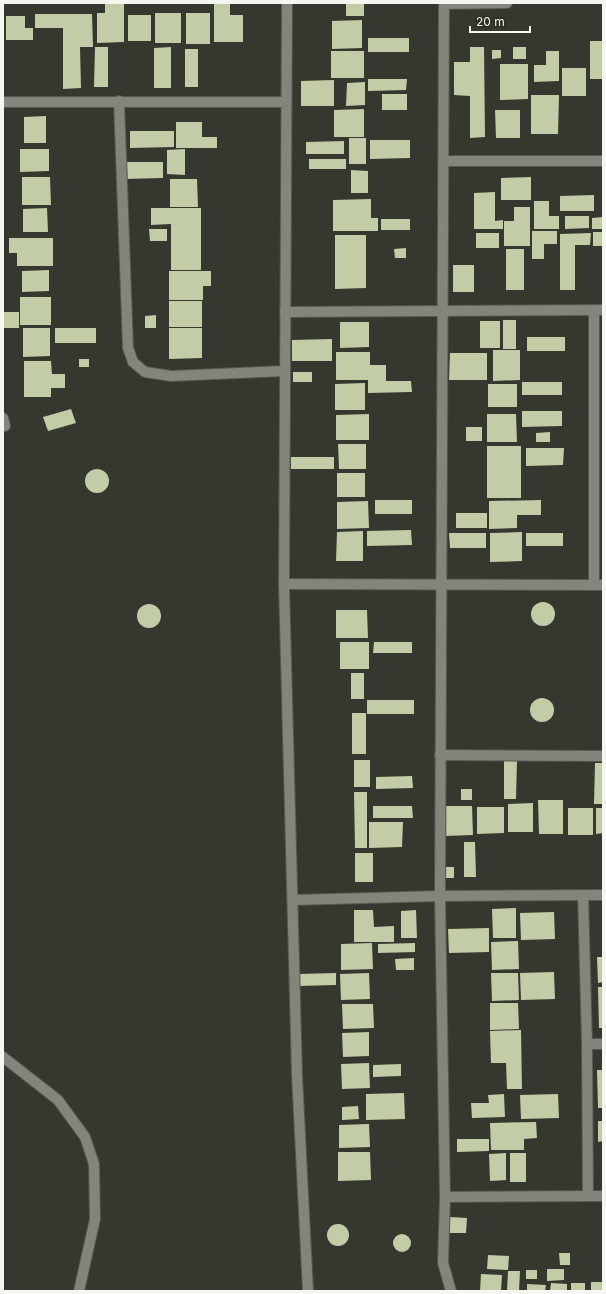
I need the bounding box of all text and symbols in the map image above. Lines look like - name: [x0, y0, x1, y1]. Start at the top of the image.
- scale bar: [470, 8, 530, 34]
- text: 20 m: [476, 14, 505, 29]

